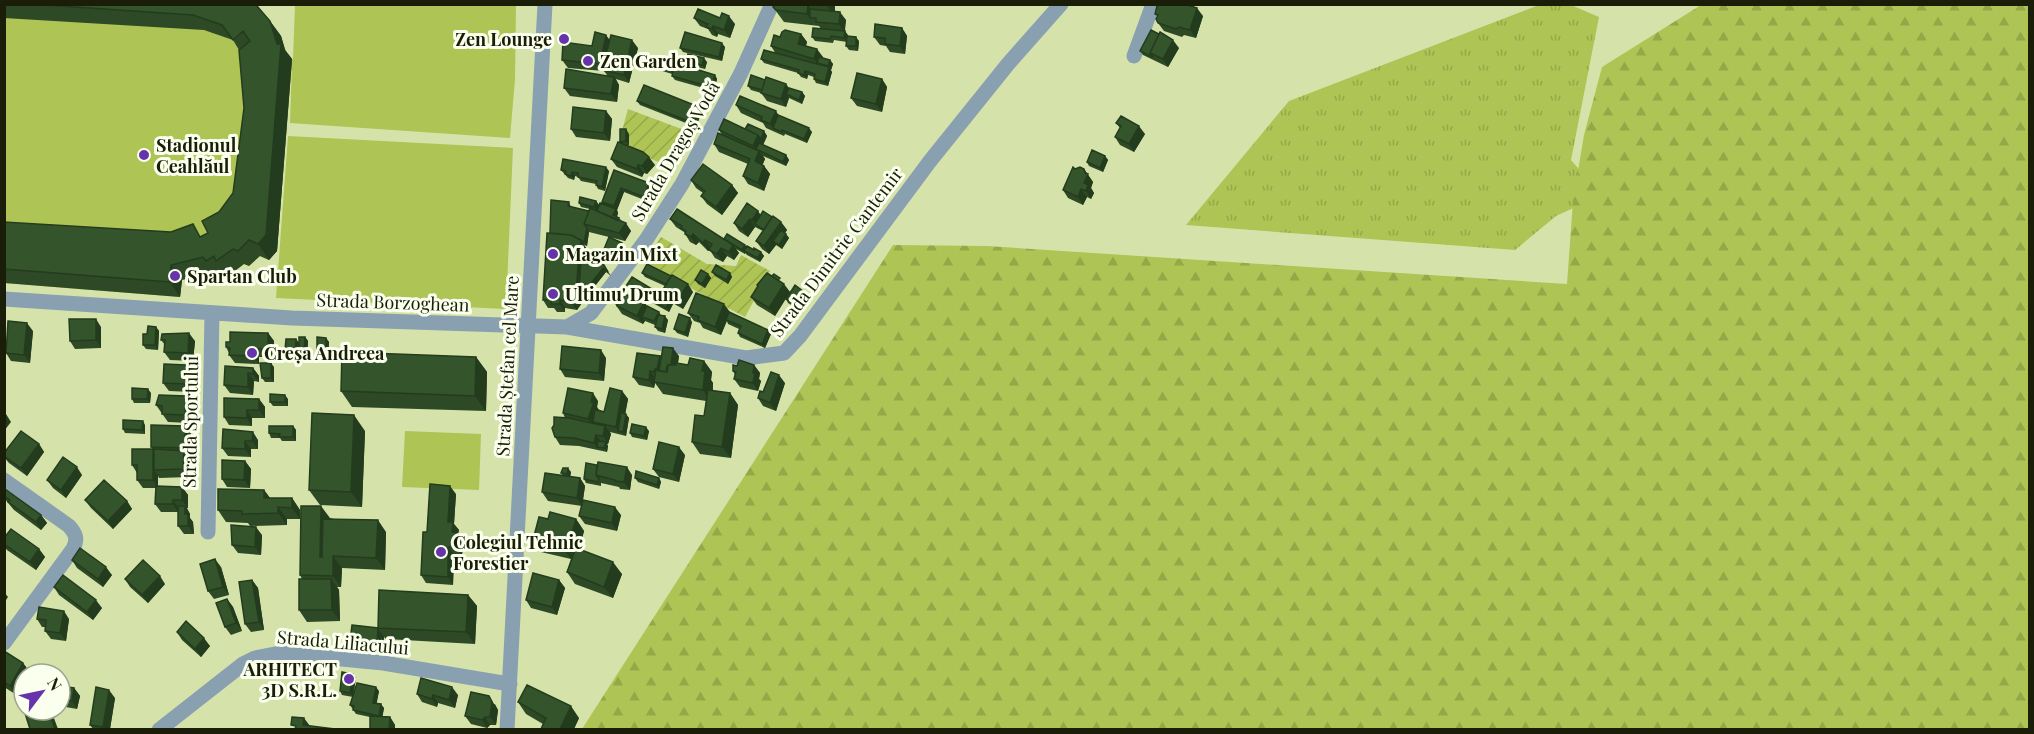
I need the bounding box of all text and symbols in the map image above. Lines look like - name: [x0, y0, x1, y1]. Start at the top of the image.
- place label: Zen Lounge: [455, 27, 552, 51]
- marker: Zen Lounge: [557, 32, 571, 46]
- place label: Zen Garden: [600, 49, 696, 73]
- marker: Zen Garden: [581, 54, 595, 68]
- street label: Strada Dragoș Vodă: [625, 77, 725, 225]
- place label: Stadionul Ceahlăul: [156, 133, 237, 178]
- marker: Stadionul Ceahlăul: [137, 148, 151, 162]
- street label: Strada Dimitrie Cantemir: [764, 162, 908, 342]
- place label: Magazin Mixt: [565, 242, 678, 266]
- marker: Magazin Mixt: [546, 247, 560, 261]
- place label: Spartan Club: [187, 264, 297, 288]
- marker: Spartan Club: [168, 269, 182, 283]
- street label: Strada Ștefan cel Mare: [490, 275, 524, 457]
- place label: Ultimu' Drum: [565, 282, 680, 306]
- street label: Strada Borzoghean: [316, 287, 470, 317]
- marker: Ultimu' Drum: [546, 287, 560, 301]
- place label: Creșa Andreea: [264, 341, 385, 365]
- marker: Creșa Andreea: [245, 346, 259, 360]
- street label: Strada Sportului: [177, 356, 203, 488]
- place label: Colegiul Tehnic Forestier: [453, 530, 583, 575]
- marker: Colegiul Tehnic Forestier: [434, 545, 448, 559]
- street label: Strada Liliacului: [276, 624, 410, 660]
- place label: ARHITECT 3D S.R.L.: [243, 657, 337, 702]
- north arrow: [12, 662, 72, 722]
- marker: ARHITECT 3D S.R.L.: [342, 672, 356, 686]
- text: N: [43, 673, 67, 695]

